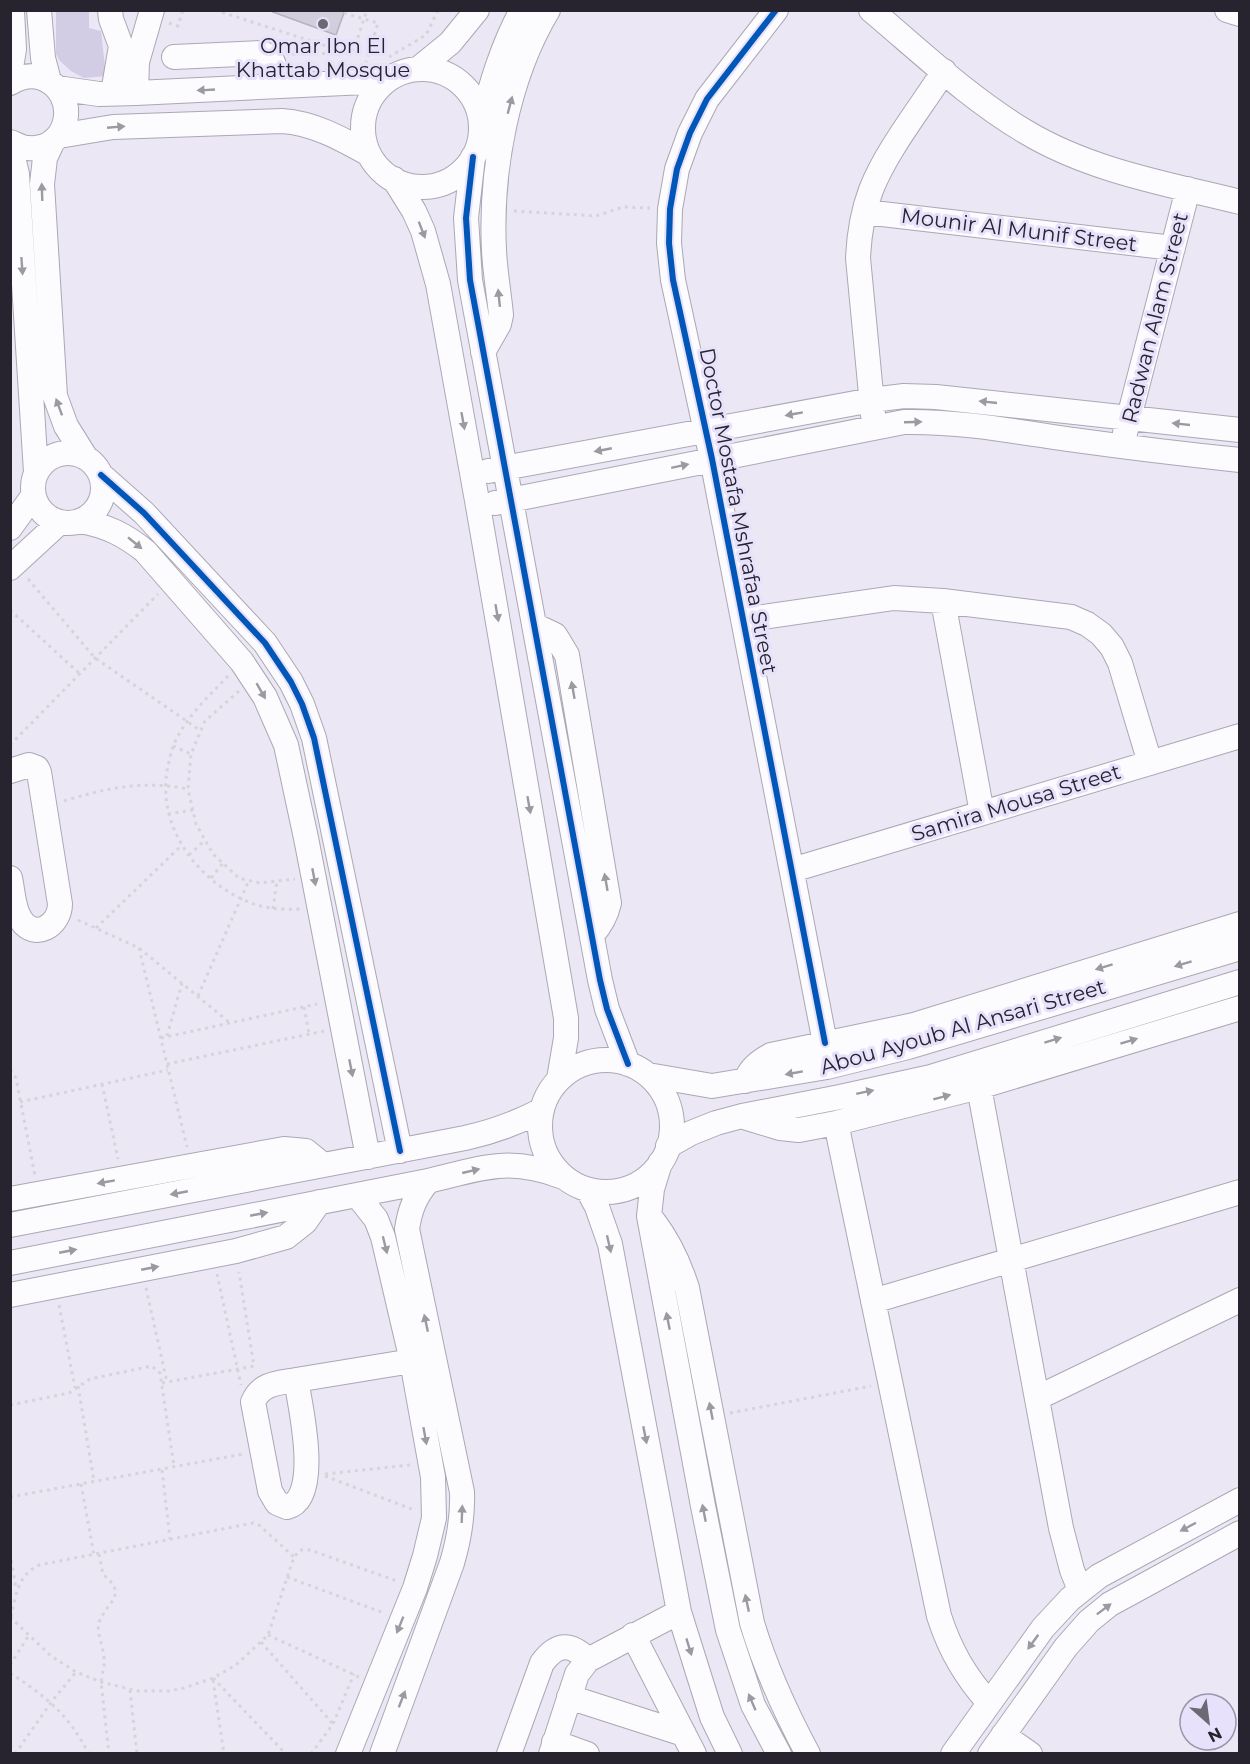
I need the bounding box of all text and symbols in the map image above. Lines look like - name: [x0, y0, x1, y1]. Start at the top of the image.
- marker: Omar Ibn El Khattab Mosque: [316, 17, 330, 31]
- place label: Omar Ibn El Khattab Mosque: [236, 33, 410, 82]
- one-way arrow: [196, 85, 215, 94]
- one-way arrow: [506, 95, 515, 113]
- one-way arrow: [107, 122, 126, 132]
- one-way arrow: [38, 182, 47, 201]
- street label: Mounir Al Munif Street: [900, 203, 1138, 256]
- street label: Radwan Alam Street: [1116, 210, 1193, 426]
- one-way arrow: [417, 222, 427, 240]
- one-way arrow: [17, 256, 26, 275]
- one-way arrow: [494, 288, 504, 307]
- street label: Doctor Mostafa Mshrafaa Street: [695, 346, 782, 676]
- one-way arrow: [53, 398, 63, 416]
- one-way arrow: [978, 398, 997, 407]
- one-way arrow: [785, 410, 804, 419]
- one-way arrow: [459, 412, 468, 431]
- one-way arrow: [903, 417, 922, 427]
- one-way arrow: [1172, 419, 1191, 428]
- one-way arrow: [593, 446, 612, 455]
- one-way arrow: [671, 460, 689, 470]
- one-way arrow: [127, 536, 142, 548]
- one-way arrow: [492, 604, 501, 623]
- one-way arrow: [569, 680, 578, 699]
- one-way arrow: [256, 682, 266, 699]
- street label: Samira Mousa Street: [908, 759, 1124, 846]
- one-way arrow: [525, 796, 534, 815]
- one-way arrow: [310, 868, 319, 887]
- one-way arrow: [601, 873, 610, 892]
- one-way arrow: [1174, 960, 1192, 969]
- one-way arrow: [1095, 963, 1113, 972]
- street label: Abou Ayoub Al Ansari Street: [817, 974, 1108, 1079]
- one-way arrow: [1044, 1034, 1062, 1044]
- one-way arrow: [1120, 1036, 1138, 1045]
- one-way arrow: [347, 1059, 356, 1078]
- one-way arrow: [784, 1069, 803, 1078]
- one-way arrow: [856, 1087, 875, 1096]
- one-way arrow: [932, 1091, 951, 1101]
- one-way arrow: [462, 1165, 480, 1175]
- one-way arrow: [96, 1178, 115, 1187]
- one-way arrow: [169, 1189, 188, 1198]
- one-way arrow: [250, 1209, 269, 1218]
- one-way arrow: [605, 1235, 614, 1254]
- one-way arrow: [380, 1236, 390, 1254]
- one-way arrow: [59, 1246, 78, 1255]
- one-way arrow: [141, 1263, 160, 1272]
- one-way arrow: [663, 1312, 672, 1331]
- one-way arrow: [421, 1313, 430, 1332]
- one-way arrow: [706, 1402, 715, 1421]
- one-way arrow: [641, 1426, 650, 1445]
- one-way arrow: [421, 1427, 430, 1446]
- one-way arrow: [699, 1503, 708, 1522]
- one-way arrow: [457, 1504, 466, 1523]
- one-way arrow: [1179, 1522, 1196, 1532]
- one-way arrow: [742, 1593, 752, 1612]
- one-way arrow: [1096, 1603, 1112, 1616]
- one-way arrow: [395, 1616, 405, 1634]
- one-way arrow: [1027, 1633, 1039, 1649]
- one-way arrow: [685, 1638, 694, 1656]
- one-way arrow: [397, 1689, 407, 1707]
- one-way arrow: [747, 1692, 757, 1710]
- north arrow: [1178, 1692, 1238, 1752]
- text: N: [1205, 1723, 1225, 1746]

